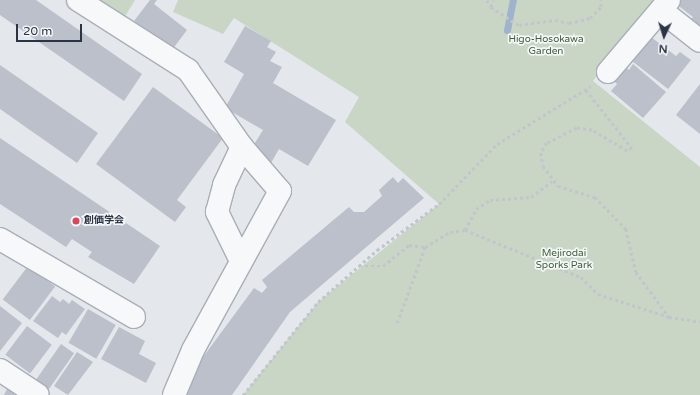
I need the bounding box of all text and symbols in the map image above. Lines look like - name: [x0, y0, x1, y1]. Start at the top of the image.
- scale bar: [18, 16, 84, 42]
- north arrow: [644, 16, 684, 56]
- text: 20 m: [23, 24, 52, 38]
- park label: Higo-Hosokawa Garden: [508, 33, 584, 56]
- text: N: [658, 42, 668, 55]
- place label: 創価学会: [84, 215, 124, 227]
- marker: 創価学会: [71, 216, 81, 226]
- park label: Mejirodai Sporks Park: [536, 247, 592, 270]

